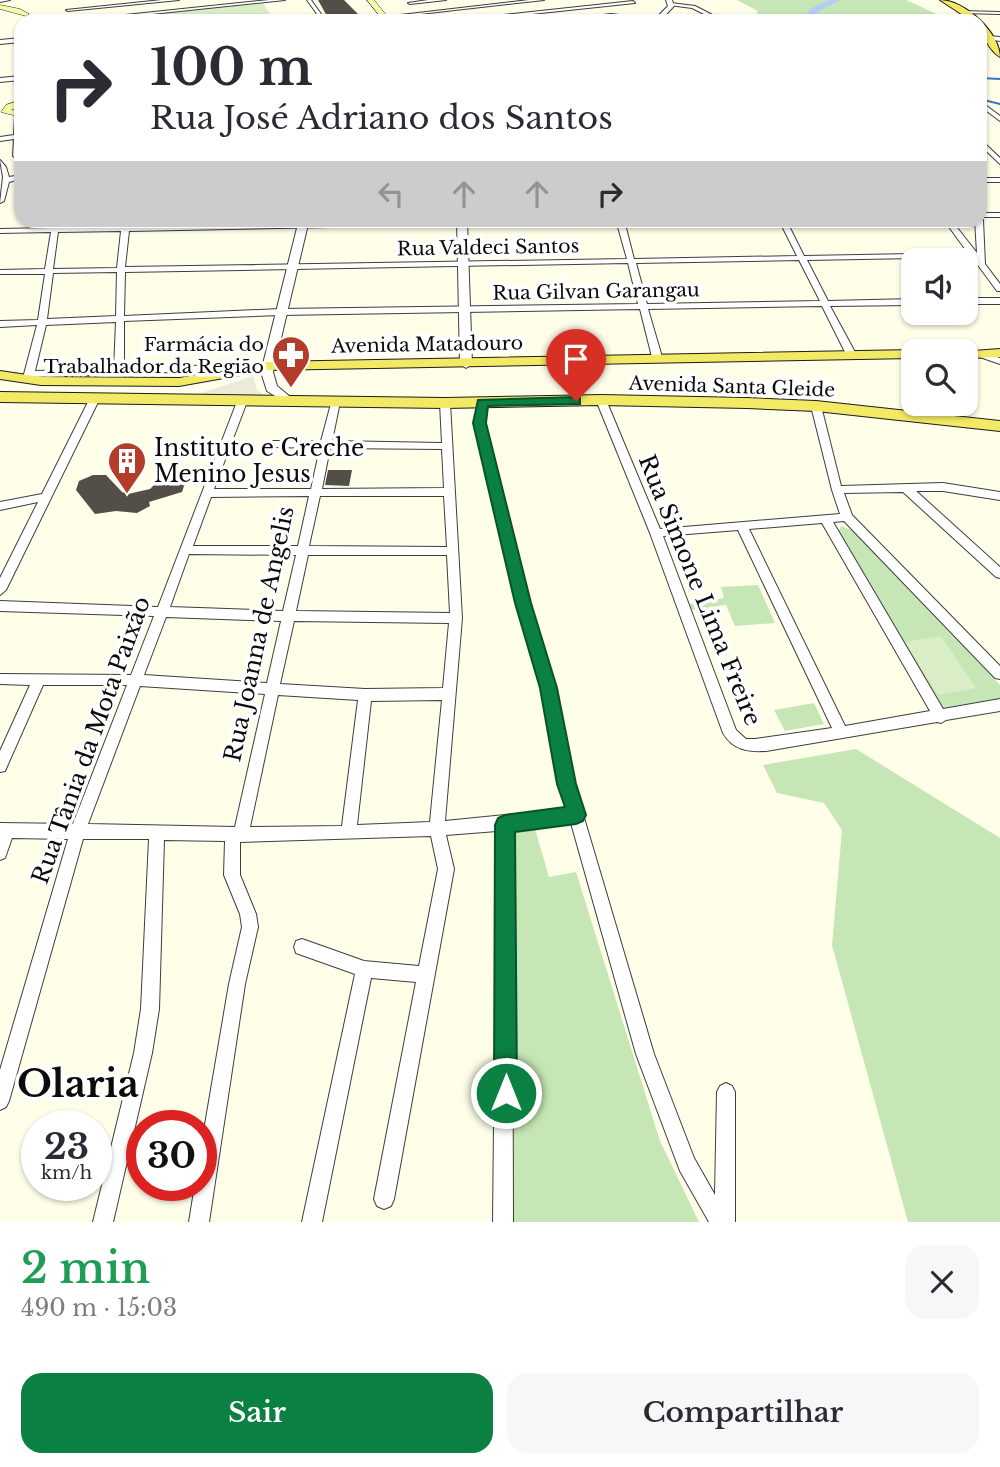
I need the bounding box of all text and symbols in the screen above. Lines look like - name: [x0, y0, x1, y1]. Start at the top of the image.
- text: 100 m: [150, 37, 313, 98]
- icon: right: [35, 42, 126, 133]
- text: Rua José Adriano dos Santos: [150, 98, 613, 138]
- icon: left: [372, 175, 410, 213]
- icon: ahead: [445, 175, 483, 213]
- icon: ahead: [518, 175, 556, 213]
- icon: right: [591, 175, 629, 213]
- street label: Rua Valdeci Santos: [397, 234, 579, 261]
- map controls: [901, 248, 978, 416]
- button: sound: [901, 248, 978, 325]
- street label: Rua Gilvan Garangau: [492, 278, 700, 305]
- pin: [546, 329, 606, 401]
- street label: Avenida Matadouro: [330, 331, 523, 358]
- place label: Farmácia do Trabalhador da Região: [43, 333, 264, 378]
- pharmacy icon: Farmácia do Trabalhador da Região: [270, 334, 312, 389]
- button: search: [901, 339, 978, 416]
- icon: arrive: [557, 340, 595, 378]
- street label: Avenida Santa Gleide: [627, 371, 836, 402]
- place label: Instituto e Creche Menino Jesus: [154, 434, 364, 488]
- building icon: Instituto e Creche Menino Jesus: [106, 440, 148, 495]
- street label: Rua Simone Lima Freire: [633, 450, 767, 730]
- street label: Rua Joanna de Angelis: [218, 504, 300, 764]
- street label: Rua Tânia da Mota Paixão: [26, 593, 156, 887]
- position arrow: [469, 1056, 543, 1130]
- district label: Olaria: [17, 1061, 139, 1107]
- speed limit sign: 30: [126, 1110, 217, 1201]
- text: 23: [44, 1125, 89, 1168]
- text: km/h: [41, 1162, 92, 1184]
- text: 2 min: [21, 1242, 150, 1294]
- button: close: [905, 1245, 979, 1319]
- text: 490 m · 15:03: [21, 1294, 177, 1322]
- button: Sair: [21, 1373, 493, 1453]
- button: Compartilhar: [507, 1373, 979, 1453]

